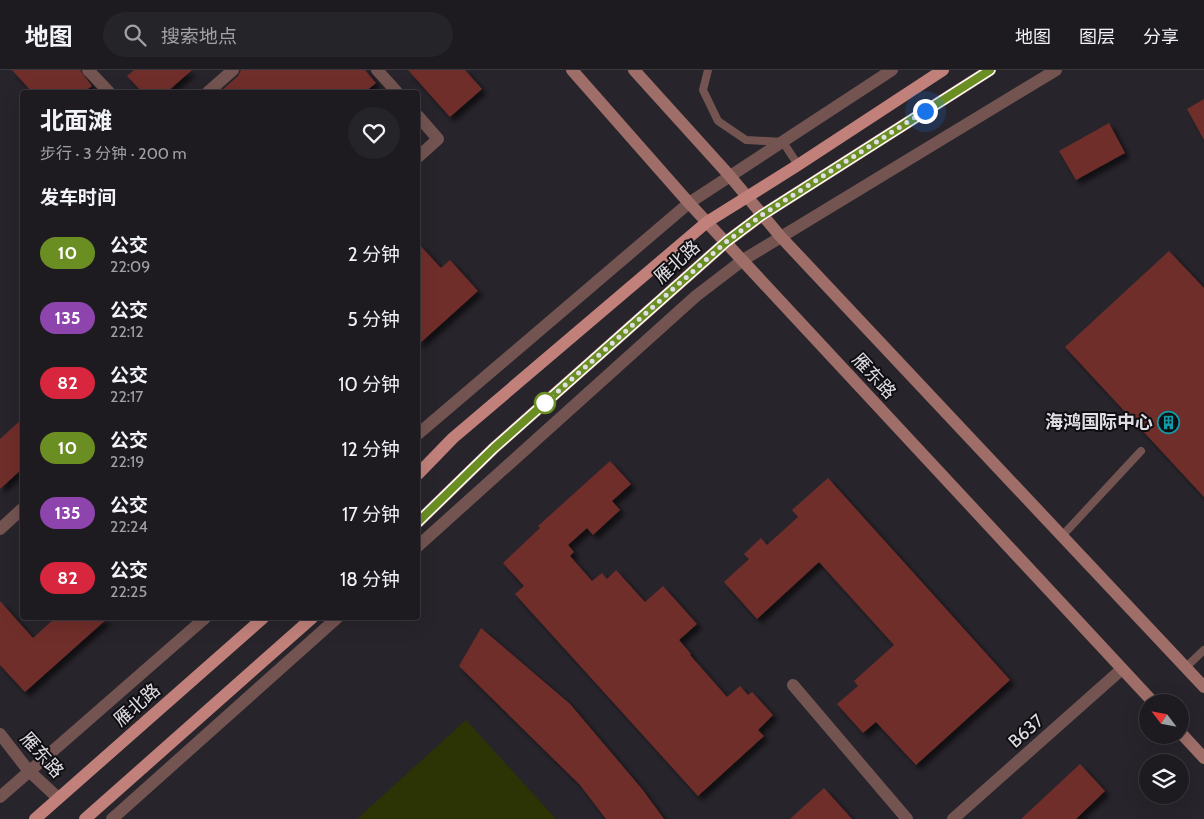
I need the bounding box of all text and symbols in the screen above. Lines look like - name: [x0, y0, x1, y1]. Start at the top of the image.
- search box: [103, 12, 453, 57]
- icon: search: [121, 21, 149, 49]
- text: 地图: [25, 22, 73, 51]
- text: 搜索地点: [161, 25, 237, 48]
- text: 地图: [1015, 26, 1051, 48]
- text: 图层: [1079, 26, 1115, 48]
- text: 分享: [1143, 26, 1179, 48]
- your location: [913, 99, 938, 124]
- text: 北面滩: [40, 106, 112, 135]
- button: heart: [348, 107, 400, 159]
- text: 步行 · 3 分钟 · 200 m: [40, 144, 187, 163]
- text: 发车时间: [40, 186, 116, 209]
- text: 公交: [110, 234, 148, 257]
- street label: 雁北路: [650, 236, 704, 288]
- text: 10: [58, 242, 77, 264]
- text: 2 分钟: [348, 243, 400, 266]
- text: 22:09: [110, 257, 150, 276]
- text: 公交: [110, 299, 148, 322]
- text: 135: [54, 307, 81, 329]
- text: 5 分钟: [347, 308, 400, 331]
- text: 22:12: [110, 322, 144, 341]
- street label: 雁东路: [848, 349, 900, 403]
- text: 公交: [110, 364, 148, 387]
- text: 82: [57, 372, 78, 394]
- text: 10 分钟: [338, 373, 400, 396]
- text: 22:17: [110, 387, 143, 406]
- unlabelled marker: [534, 392, 556, 414]
- building icon: 海鸿国际中心: [1157, 410, 1181, 434]
- place label: 海鸿国际中心: [1045, 411, 1153, 433]
- text: 公交: [110, 429, 148, 452]
- text: 10: [58, 437, 77, 459]
- text: 12 分钟: [342, 438, 400, 461]
- text: 22:19: [110, 452, 144, 471]
- text: 公交: [110, 494, 148, 517]
- text: 135: [54, 502, 81, 524]
- text: 17 分钟: [342, 503, 400, 526]
- text: 22:24: [110, 517, 148, 536]
- text: 公交: [110, 559, 148, 582]
- text: 82: [57, 567, 78, 589]
- text: 18 分钟: [340, 568, 400, 591]
- text: 22:25: [110, 582, 147, 601]
- street label: 雁北路: [109, 679, 165, 731]
- north arrow: [1139, 694, 1189, 744]
- map controls: [1139, 694, 1189, 804]
- street label: B637: [1004, 710, 1048, 752]
- street label: 雁东路: [16, 728, 68, 782]
- button: layers: [1139, 754, 1189, 804]

